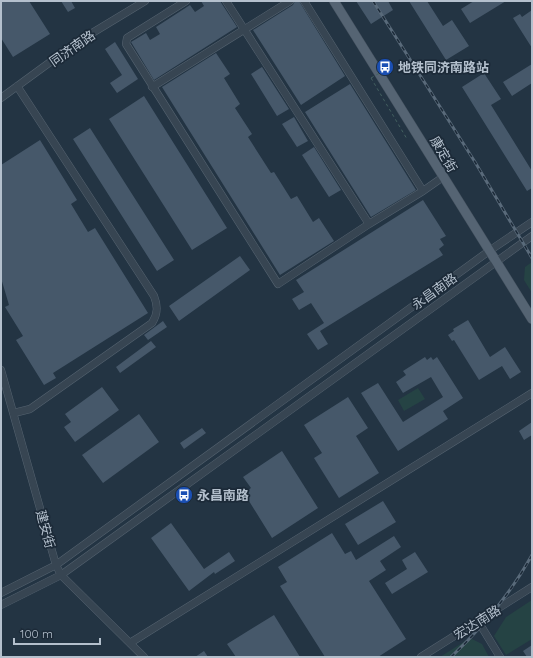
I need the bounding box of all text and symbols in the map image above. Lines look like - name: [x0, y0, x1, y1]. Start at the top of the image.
- street label: 同济南路: [46, 27, 98, 69]
- bus stop icon: 地铁同济南路站: [375, 57, 395, 77]
- place label: 地铁同济南路站: [398, 59, 489, 75]
- street label: 康定街: [427, 133, 461, 175]
- street label: 永昌南路: [408, 269, 460, 313]
- bus stop icon: 永昌南路: [174, 485, 194, 505]
- place label: 永昌南路: [197, 487, 249, 503]
- street label: 建安街: [33, 508, 59, 550]
- street label: 宏达南路: [451, 601, 503, 643]
- scale bar: [14, 620, 100, 646]
- text: 100 m: [20, 626, 53, 641]

